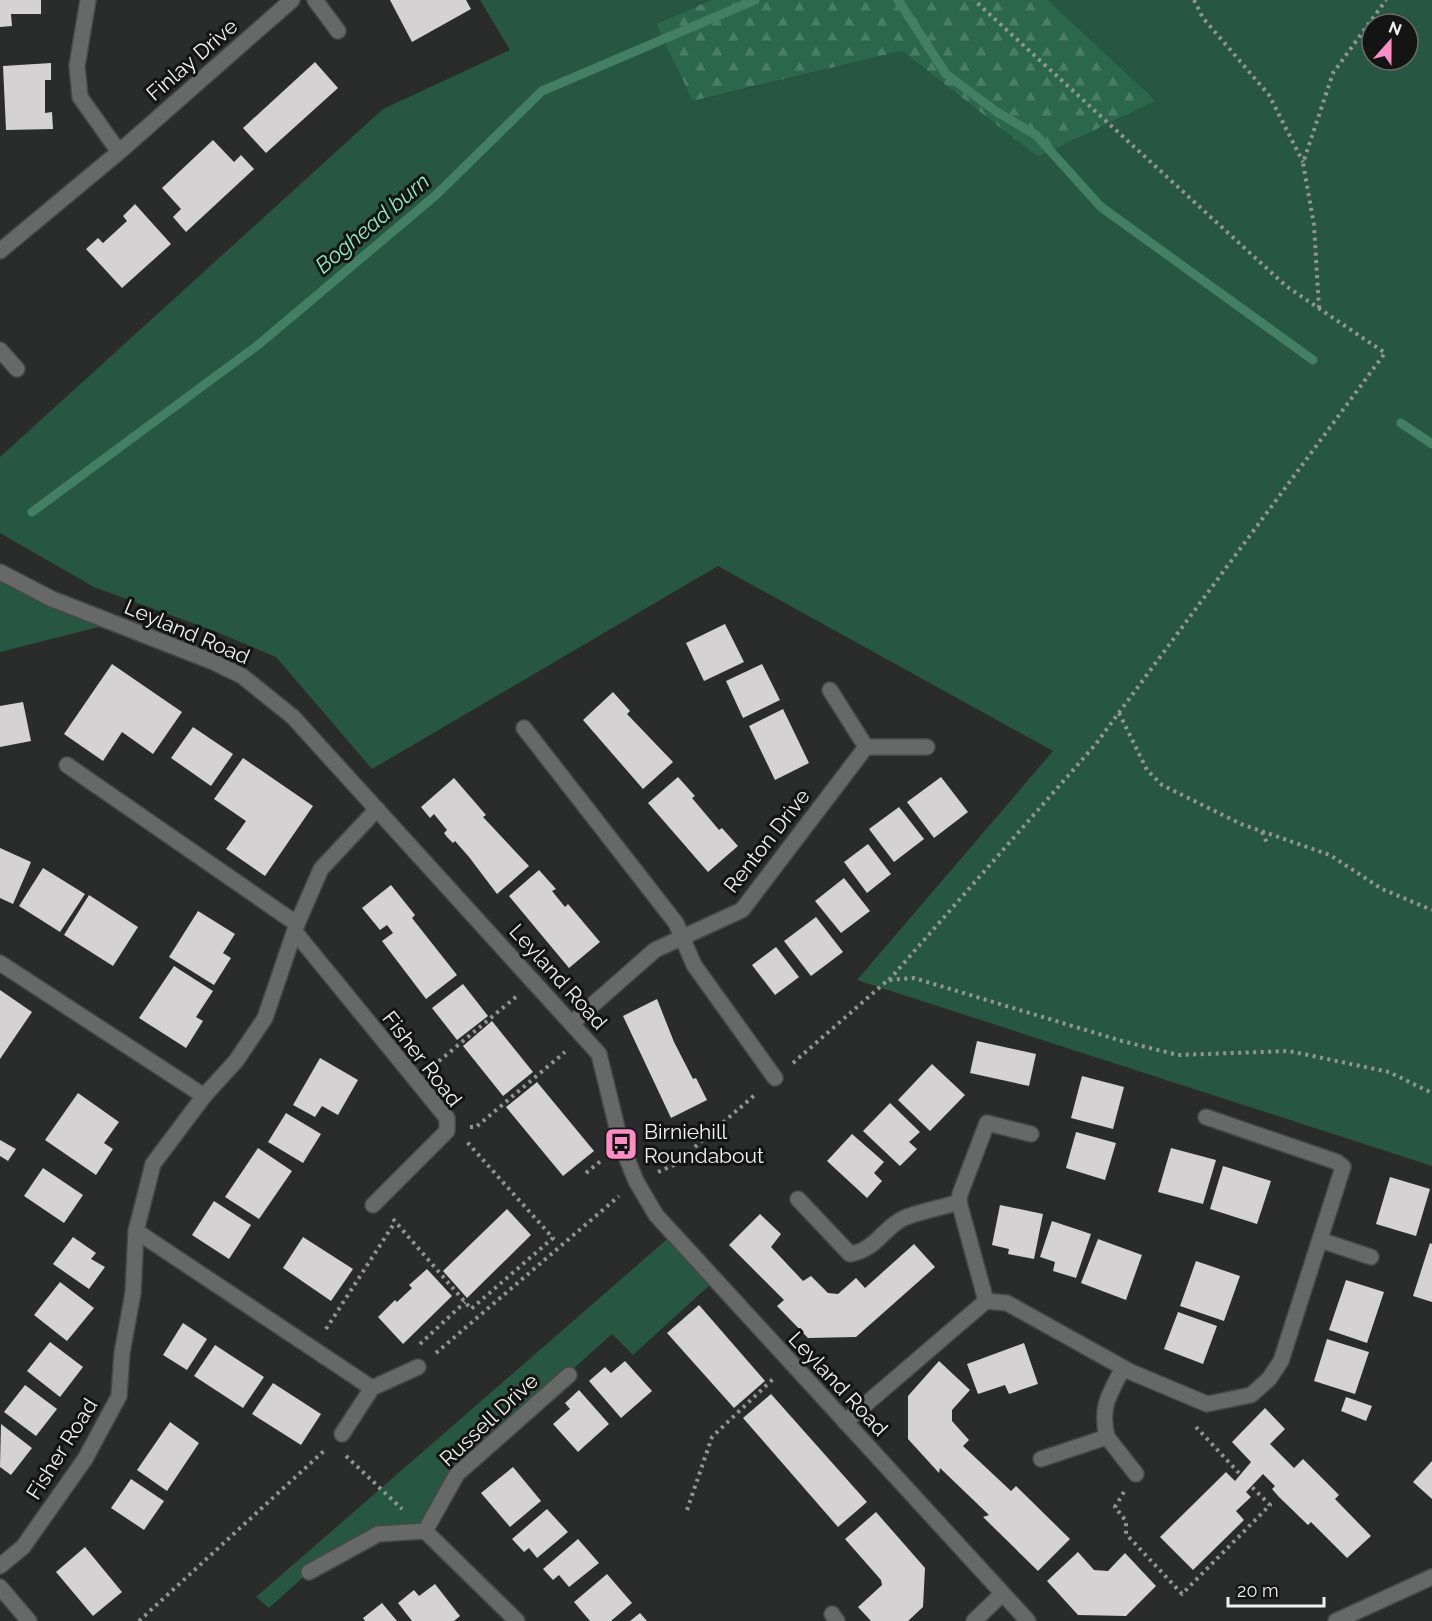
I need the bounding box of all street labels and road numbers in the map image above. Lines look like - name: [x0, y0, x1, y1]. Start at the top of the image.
- street label: Finlay Drive: [141, 13, 242, 106]
- street label: Leyland Road: [121, 594, 254, 669]
- street label: Renton Drive: [718, 784, 815, 898]
- street label: Leyland Road: [504, 919, 612, 1035]
- street label: Fisher Road: [377, 1006, 467, 1111]
- street label: Leyland Road: [784, 1326, 893, 1441]
- street label: Russell Drive: [434, 1368, 543, 1471]
- street label: Fisher Road: [21, 1394, 102, 1504]

